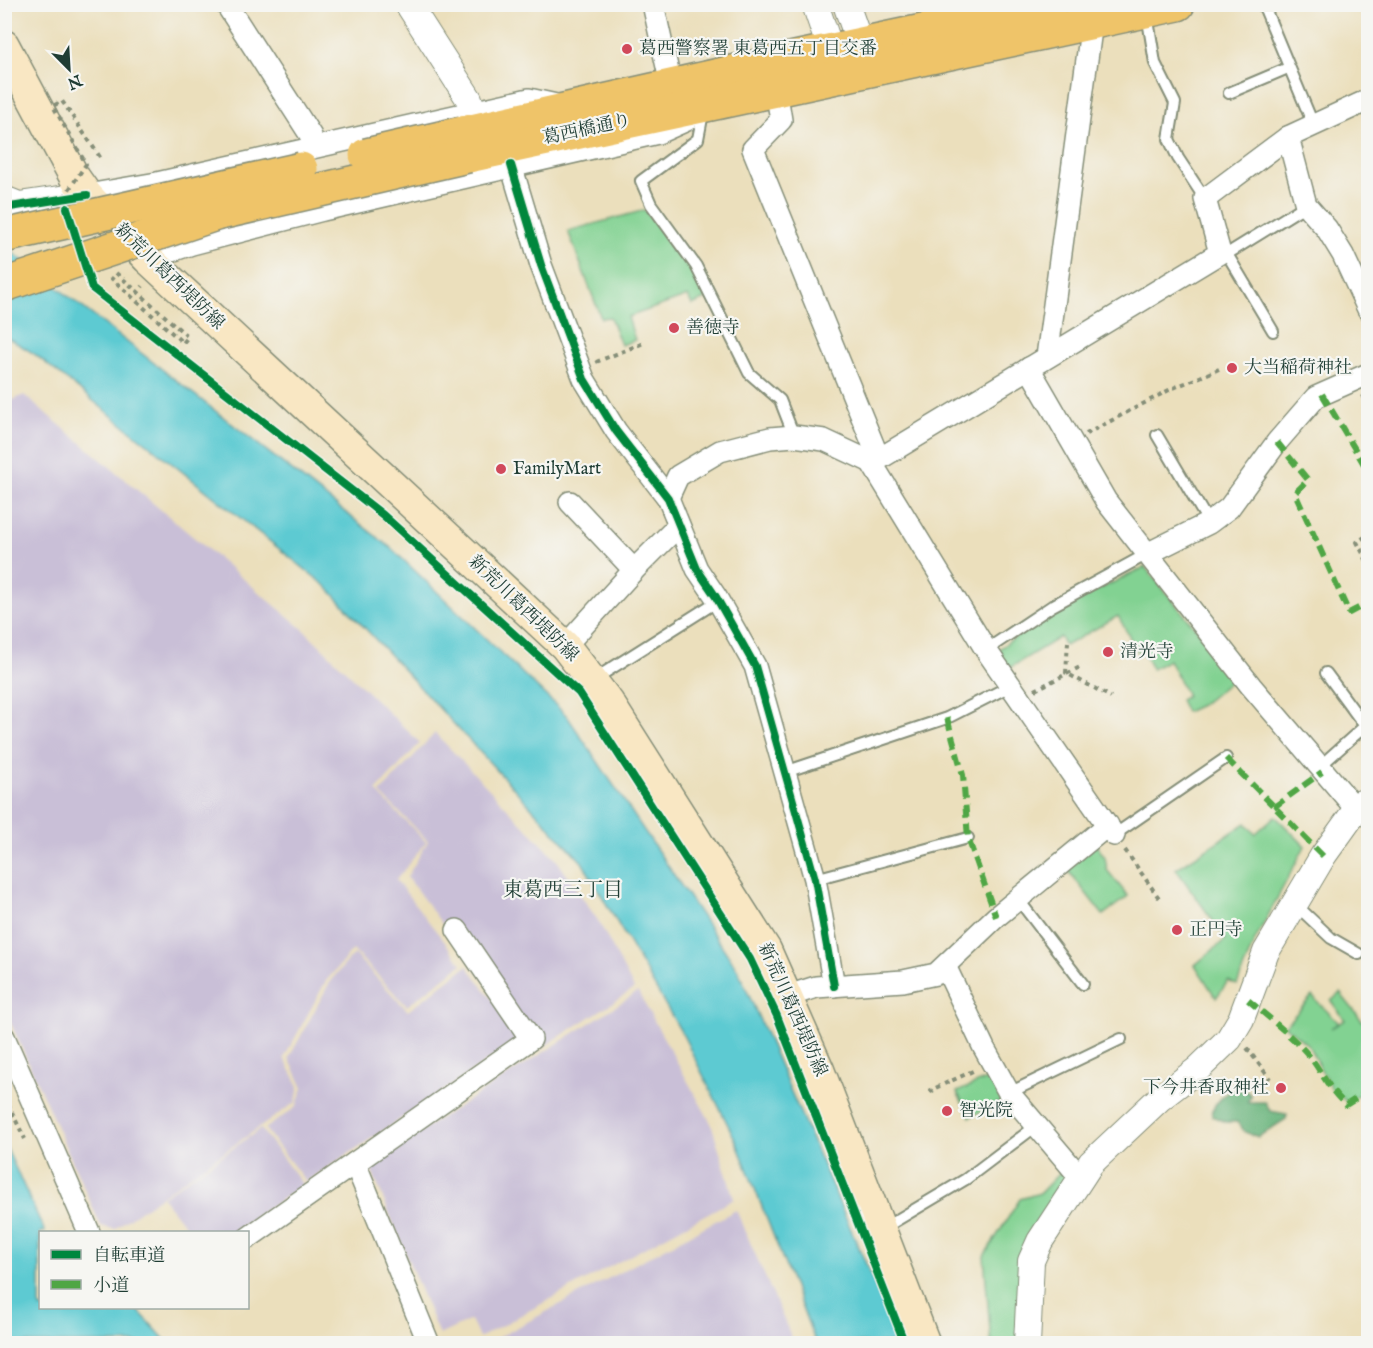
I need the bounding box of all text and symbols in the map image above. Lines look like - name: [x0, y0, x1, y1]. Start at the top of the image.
- place label: 葛西警察署 東葛西五丁目交番: [639, 38, 877, 61]
- north arrow: [39, 39, 99, 99]
- marker: 葛西警察署 東葛西五丁目交番: [620, 42, 634, 56]
- text: N: [64, 69, 86, 93]
- street label: 葛西橋通り: [541, 109, 633, 151]
- street label: 新荒川葛西堤防線: [109, 219, 229, 335]
- place label: 善徳寺: [686, 317, 740, 340]
- marker: 善徳寺: [667, 321, 681, 335]
- place label: 大当稲荷神社: [1244, 357, 1352, 380]
- marker: 大当稲荷神社: [1225, 361, 1239, 375]
- place label: FamilyMart: [513, 458, 601, 481]
- marker: FamilyMart: [494, 462, 508, 476]
- street label: 新荒川葛西堤防線: [463, 551, 583, 667]
- place label: 清光寺: [1120, 641, 1174, 664]
- marker: 清光寺: [1101, 645, 1115, 659]
- district label: 東葛西三丁目: [503, 878, 623, 903]
- place label: 正円寺: [1189, 919, 1243, 942]
- marker: 正円寺: [1170, 923, 1184, 937]
- street label: 新荒川葛西堤防線: [752, 940, 832, 1080]
- place label: 下今井香取神社: [1143, 1077, 1269, 1100]
- marker: 下今井香取神社: [1274, 1081, 1288, 1095]
- place label: 智光院: [959, 1100, 1013, 1123]
- marker: 智光院: [940, 1104, 954, 1118]
- legend: [39, 1231, 249, 1309]
- text: 自転車道: [93, 1245, 165, 1268]
- text: 小道: [93, 1275, 129, 1298]

